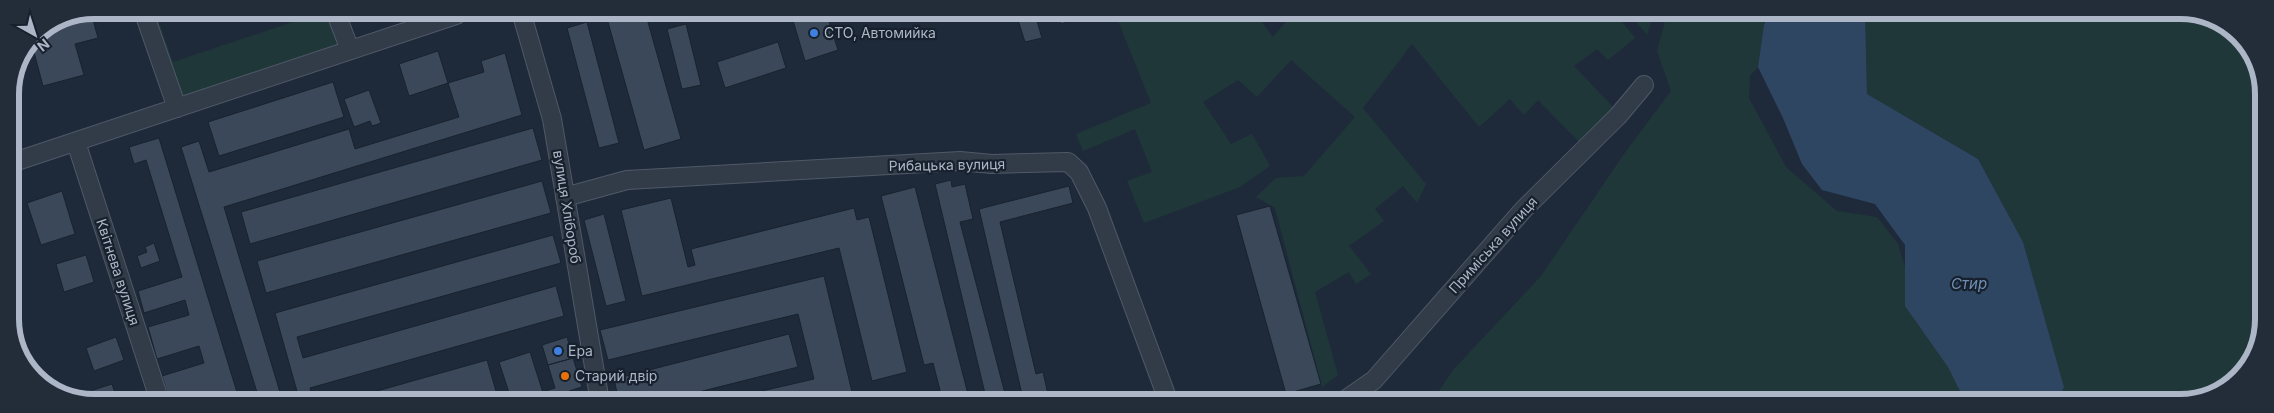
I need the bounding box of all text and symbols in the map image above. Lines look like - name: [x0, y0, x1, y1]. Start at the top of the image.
- north arrow: [10, 10, 60, 60]
- place label: СТО, Автомийка: [824, 24, 936, 41]
- marker: СТО, Автомийка: [808, 27, 820, 39]
- text: N: [34, 36, 53, 55]
- street label: вулиця Хлібороб: [550, 149, 585, 265]
- street label: Рибацька вулиця: [889, 155, 1005, 174]
- street label: Приміська вулиця: [1445, 193, 1541, 297]
- street label: Квітнева вулиця: [93, 216, 144, 327]
- water label: Стир: [1951, 274, 1987, 293]
- place label: Ера: [568, 342, 593, 359]
- marker: Ера: [552, 345, 564, 357]
- place label: Старий двір: [575, 367, 657, 384]
- marker: Старий двір: [559, 370, 571, 382]

